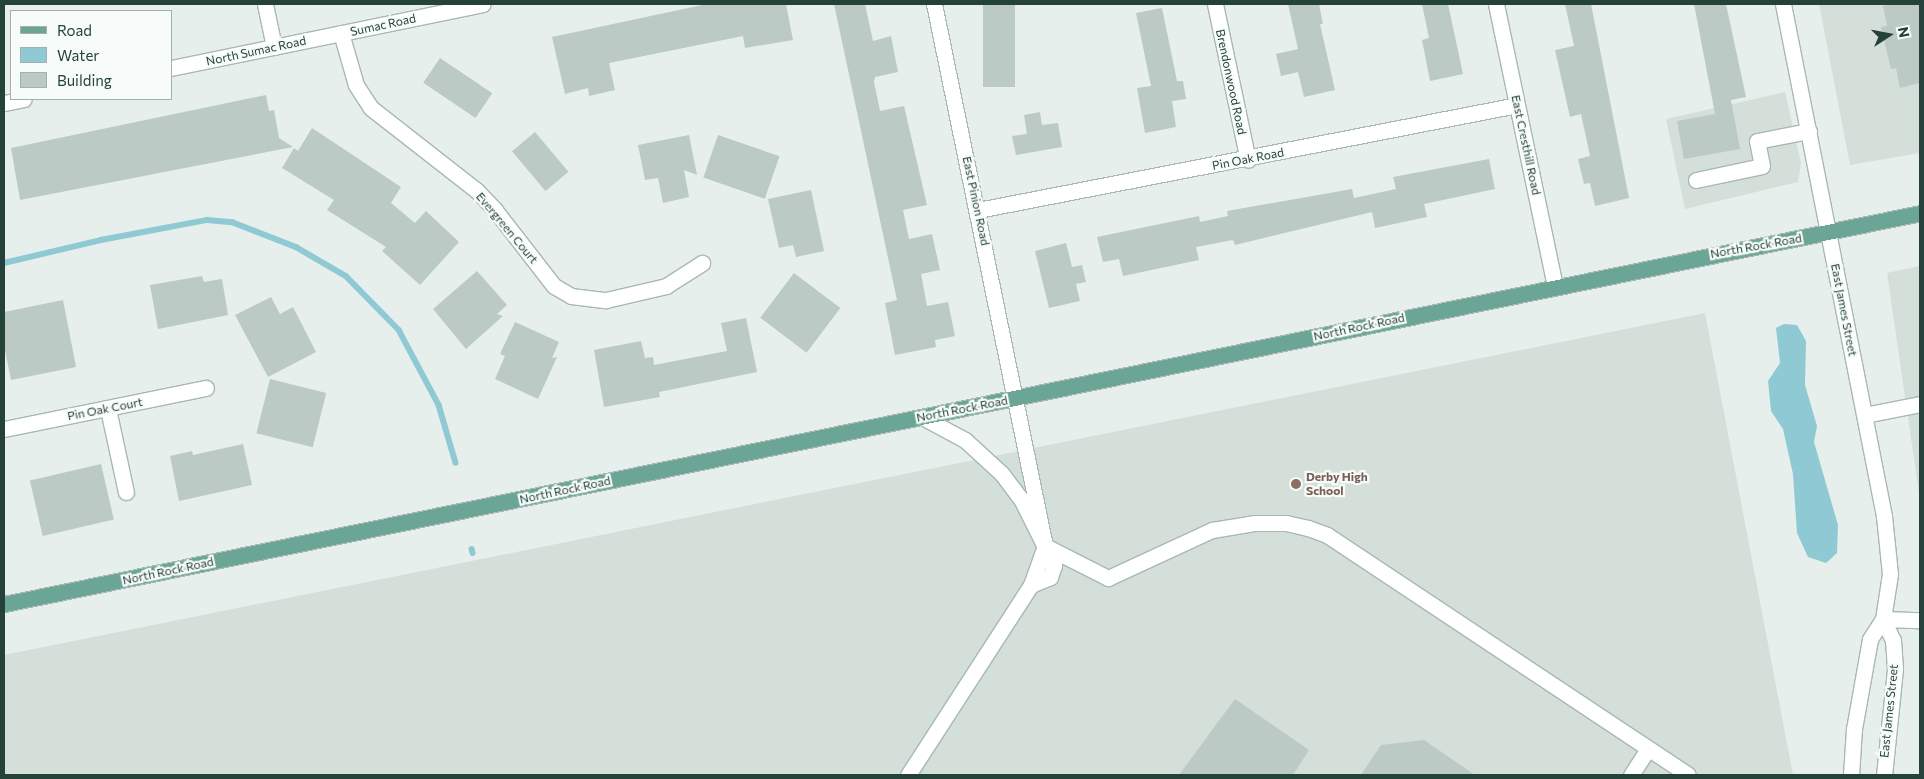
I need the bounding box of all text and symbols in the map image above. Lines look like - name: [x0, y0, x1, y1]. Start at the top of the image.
- legend: [10, 10, 172, 100]
- north arrow: [1864, 10, 1914, 60]
- street label: Sumac Road: [349, 11, 417, 39]
- text: Road: [57, 21, 92, 39]
- text: N: [1895, 25, 1914, 39]
- street label: Brendonwood Road: [1213, 28, 1249, 136]
- street label: North Sumac Road: [205, 33, 307, 69]
- text: Water: [57, 46, 99, 64]
- text: Building: [57, 71, 112, 89]
- street label: East Cresthill Road: [1508, 94, 1544, 196]
- street label: Pin Oak Road: [1211, 145, 1285, 173]
- street label: East Pinion Road: [959, 155, 993, 247]
- street label: Evergreen Court: [473, 189, 541, 267]
- street label: North Rock Road: [1709, 231, 1803, 261]
- street label: East James Street: [1828, 262, 1860, 358]
- street label: North Rock Road: [1312, 310, 1406, 344]
- street label: North Rock Road: [915, 393, 1009, 425]
- street label: Pin Oak Court: [66, 395, 144, 423]
- place label: Derby High School: [1306, 470, 1368, 498]
- street label: North Rock Road: [518, 473, 612, 507]
- marker: Derby High School: [1290, 478, 1302, 490]
- street label: North Rock Road: [121, 554, 215, 588]
- street label: East James Street: [1877, 663, 1901, 759]

